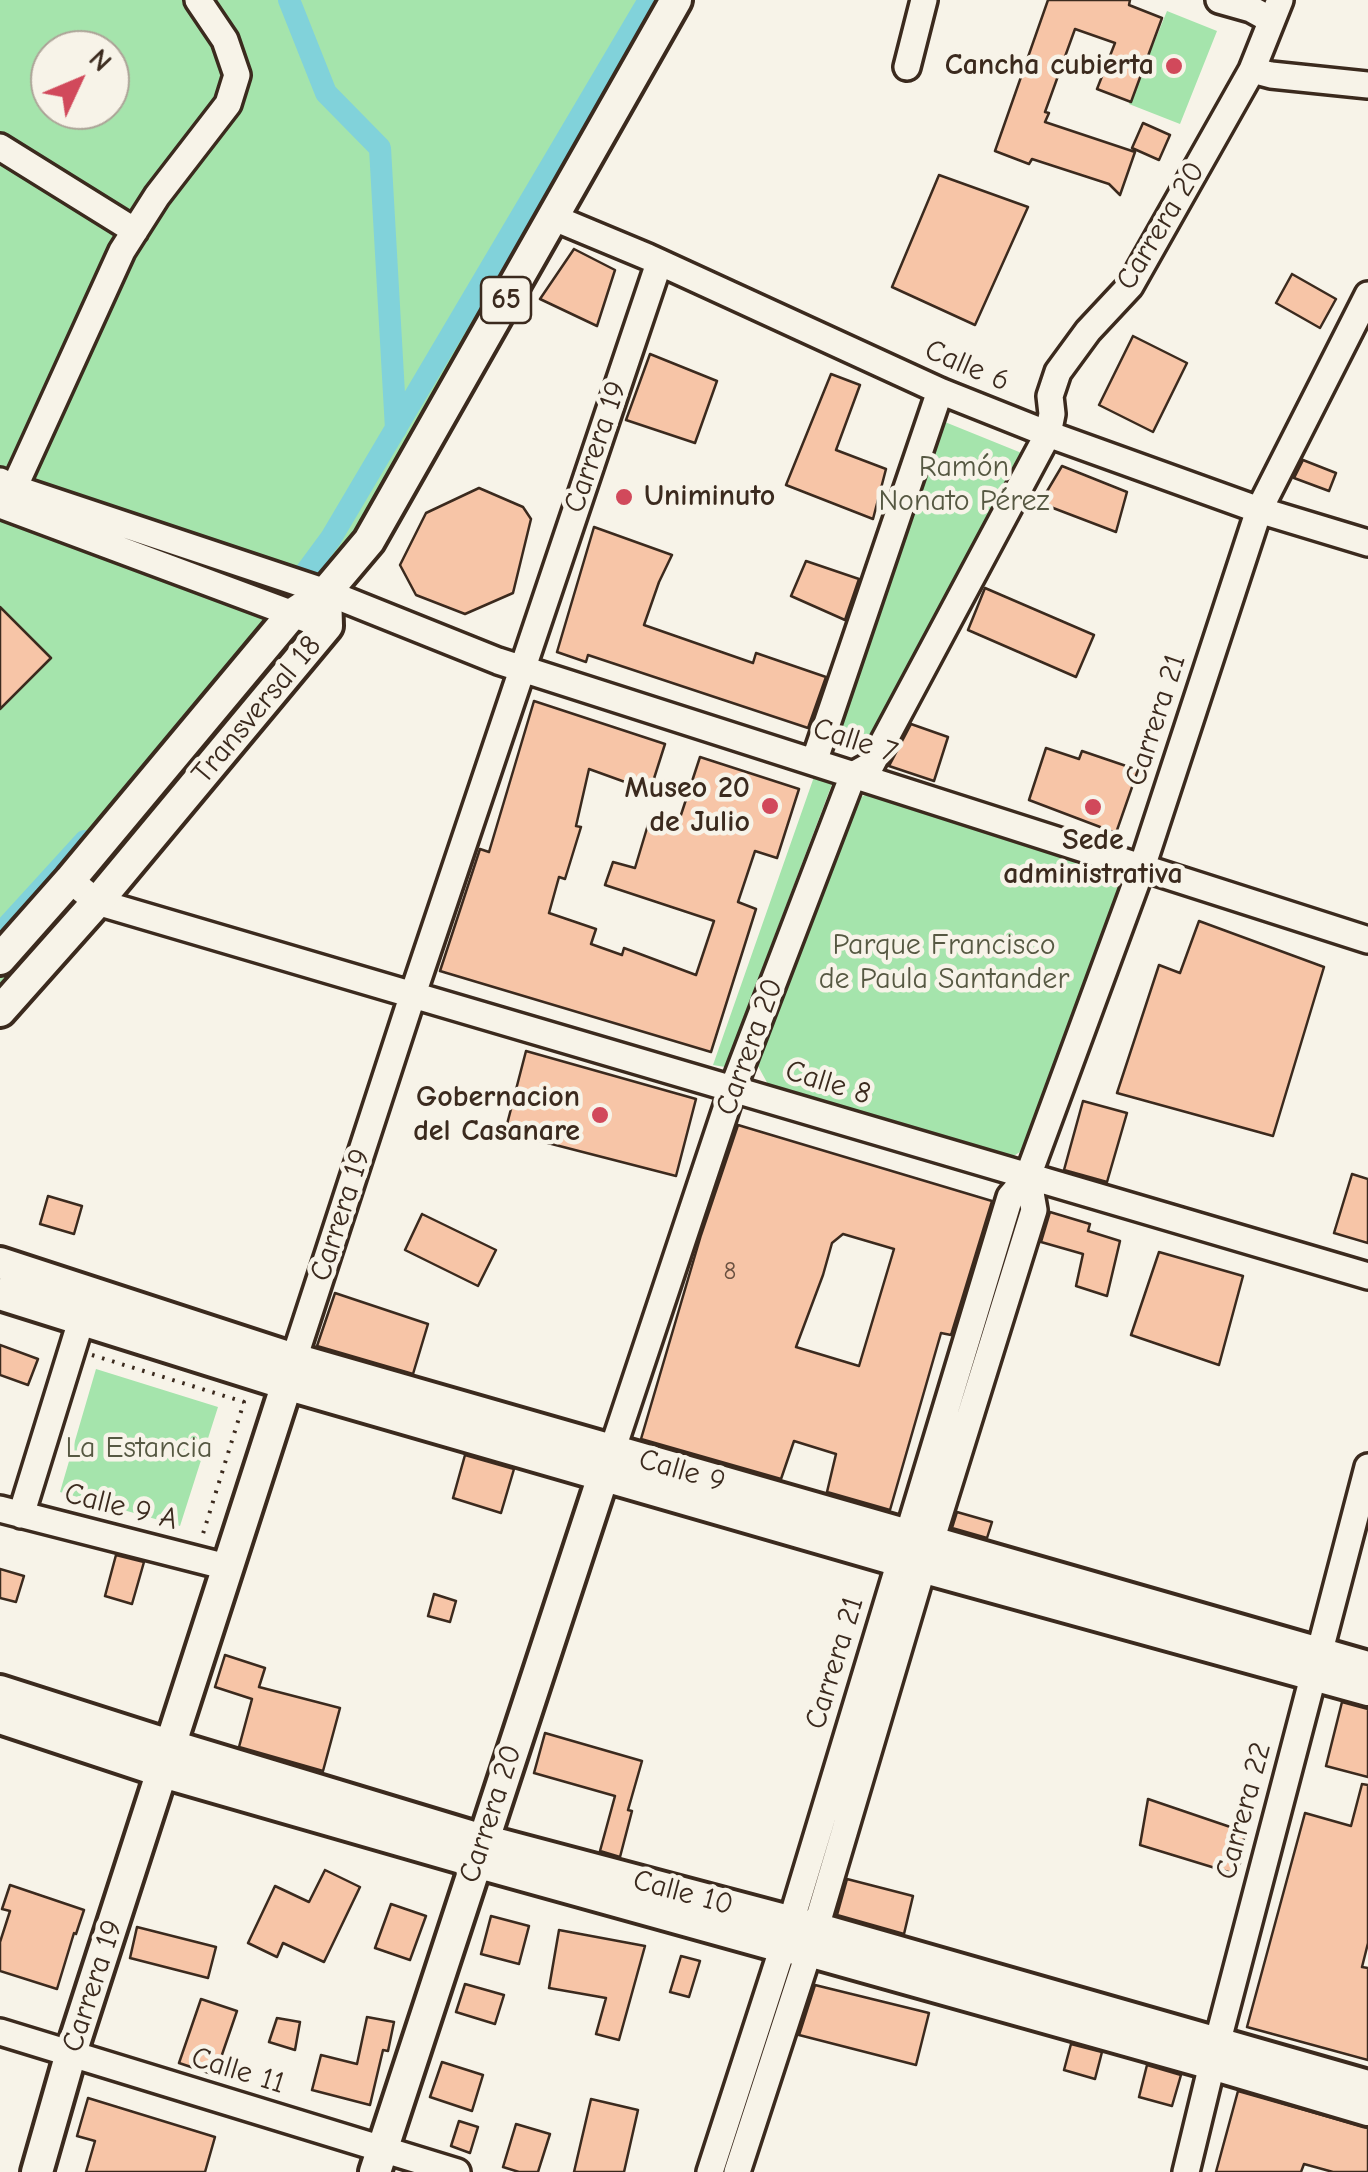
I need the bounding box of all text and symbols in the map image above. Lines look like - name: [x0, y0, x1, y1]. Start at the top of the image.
- north arrow: [30, 30, 130, 130]
- text: N: [82, 43, 118, 78]
- place label: Cancha cubierta: [945, 48, 1154, 84]
- marker: Cancha cubierta: [1163, 55, 1185, 77]
- street label: Carrera 20: [1109, 155, 1213, 297]
- road number: 65: [481, 277, 531, 323]
- street label: Calle 6: [919, 332, 1015, 400]
- street label: Carrera 19: [557, 376, 635, 518]
- park label: Ramón Nonato Pérez: [878, 450, 1050, 520]
- place label: Uniminuto: [644, 479, 775, 515]
- marker: Uniminuto: [613, 486, 635, 508]
- street label: Transversal 18: [185, 629, 329, 791]
- street label: Carrera 21: [1118, 649, 1194, 791]
- street label: Calle 7: [808, 711, 902, 771]
- place label: Museo 20 de Julio: [625, 771, 750, 842]
- marker: Museo 20 de Julio: [759, 795, 781, 817]
- marker: Sede administrativa: [1082, 796, 1104, 818]
- place label: Sede administrativa: [1003, 823, 1183, 894]
- park label: Parque Francisco de Paula Santander: [819, 928, 1069, 998]
- street label: Carrera 20: [709, 974, 791, 1120]
- street label: Calle 8: [781, 1053, 875, 1113]
- place label: Gobernacion del Casanare: [413, 1080, 580, 1150]
- marker: Gobernacion del Casanare: [589, 1104, 611, 1126]
- street label: Carrera 19: [303, 1144, 379, 1286]
- house number: 8: [724, 1257, 736, 1287]
- park label: La Estancia: [65, 1431, 213, 1467]
- street label: Calle 9: [635, 1442, 729, 1500]
- street label: Calle 9 A: [61, 1476, 181, 1538]
- street label: Carrera 21: [798, 1592, 872, 1734]
- street label: Carrera 22: [1208, 1739, 1280, 1883]
- street label: Carrera 20: [452, 1740, 530, 1888]
- street label: Calle 10: [629, 1862, 737, 1924]
- street label: Carrera 19: [55, 1915, 131, 2057]
- street label: Calle 11: [187, 2040, 289, 2102]

